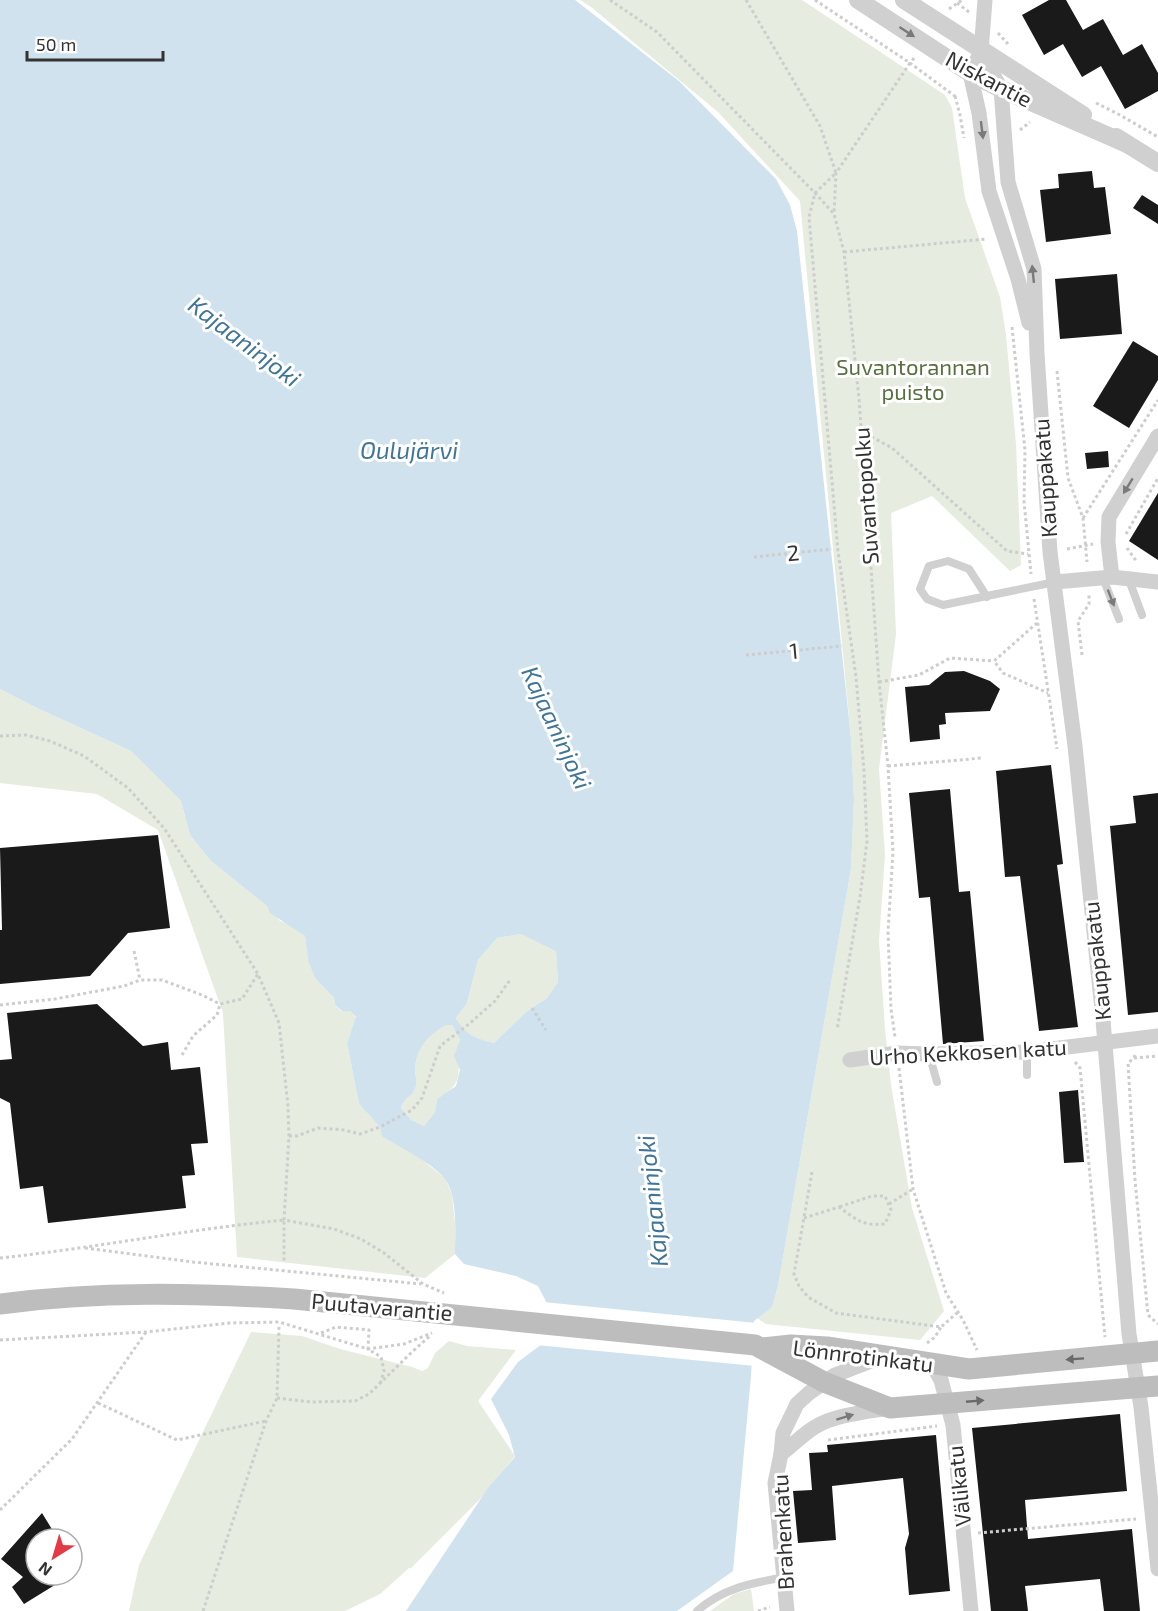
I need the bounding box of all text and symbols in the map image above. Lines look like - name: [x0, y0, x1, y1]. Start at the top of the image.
- scale bar: [27, 24, 164, 62]
- one-way arrow: [898, 27, 915, 38]
- text: 50 m: [36, 33, 76, 55]
- street label: Niskantie: [942, 45, 1037, 112]
- one-way arrow: [977, 121, 986, 140]
- one-way arrow: [1028, 264, 1038, 283]
- water label: Kajaaninjoki: [183, 289, 307, 392]
- park label: Suvantorannan puisto: [836, 353, 990, 404]
- street label: Kauppakatu: [1027, 418, 1061, 539]
- street label: Suvantopolku: [847, 426, 883, 566]
- water label: Oulujärvi: [360, 435, 458, 464]
- one-way arrow: [1122, 478, 1133, 494]
- street label: 2: [785, 538, 800, 566]
- one-way arrow: [1107, 589, 1116, 607]
- street label: 1: [788, 637, 799, 663]
- water label: Kajaaninjoki: [516, 661, 599, 794]
- street label: Kauppakatu: [1077, 900, 1115, 1022]
- street label: Urho Kekkosen katu: [869, 1033, 1067, 1069]
- water label: Kajaaninjoki: [630, 1134, 673, 1269]
- street label: Puutavarantie: [310, 1287, 454, 1325]
- street label: Lönnrotinkatu: [791, 1334, 935, 1377]
- one-way arrow: [1065, 1355, 1084, 1364]
- one-way arrow: [965, 1396, 984, 1406]
- one-way arrow: [836, 1411, 854, 1421]
- street label: Välikatu: [941, 1444, 975, 1528]
- street label: Brahenkatu: [766, 1473, 798, 1591]
- north arrow: [24, 1527, 84, 1587]
- text: N: [34, 1558, 55, 1580]

